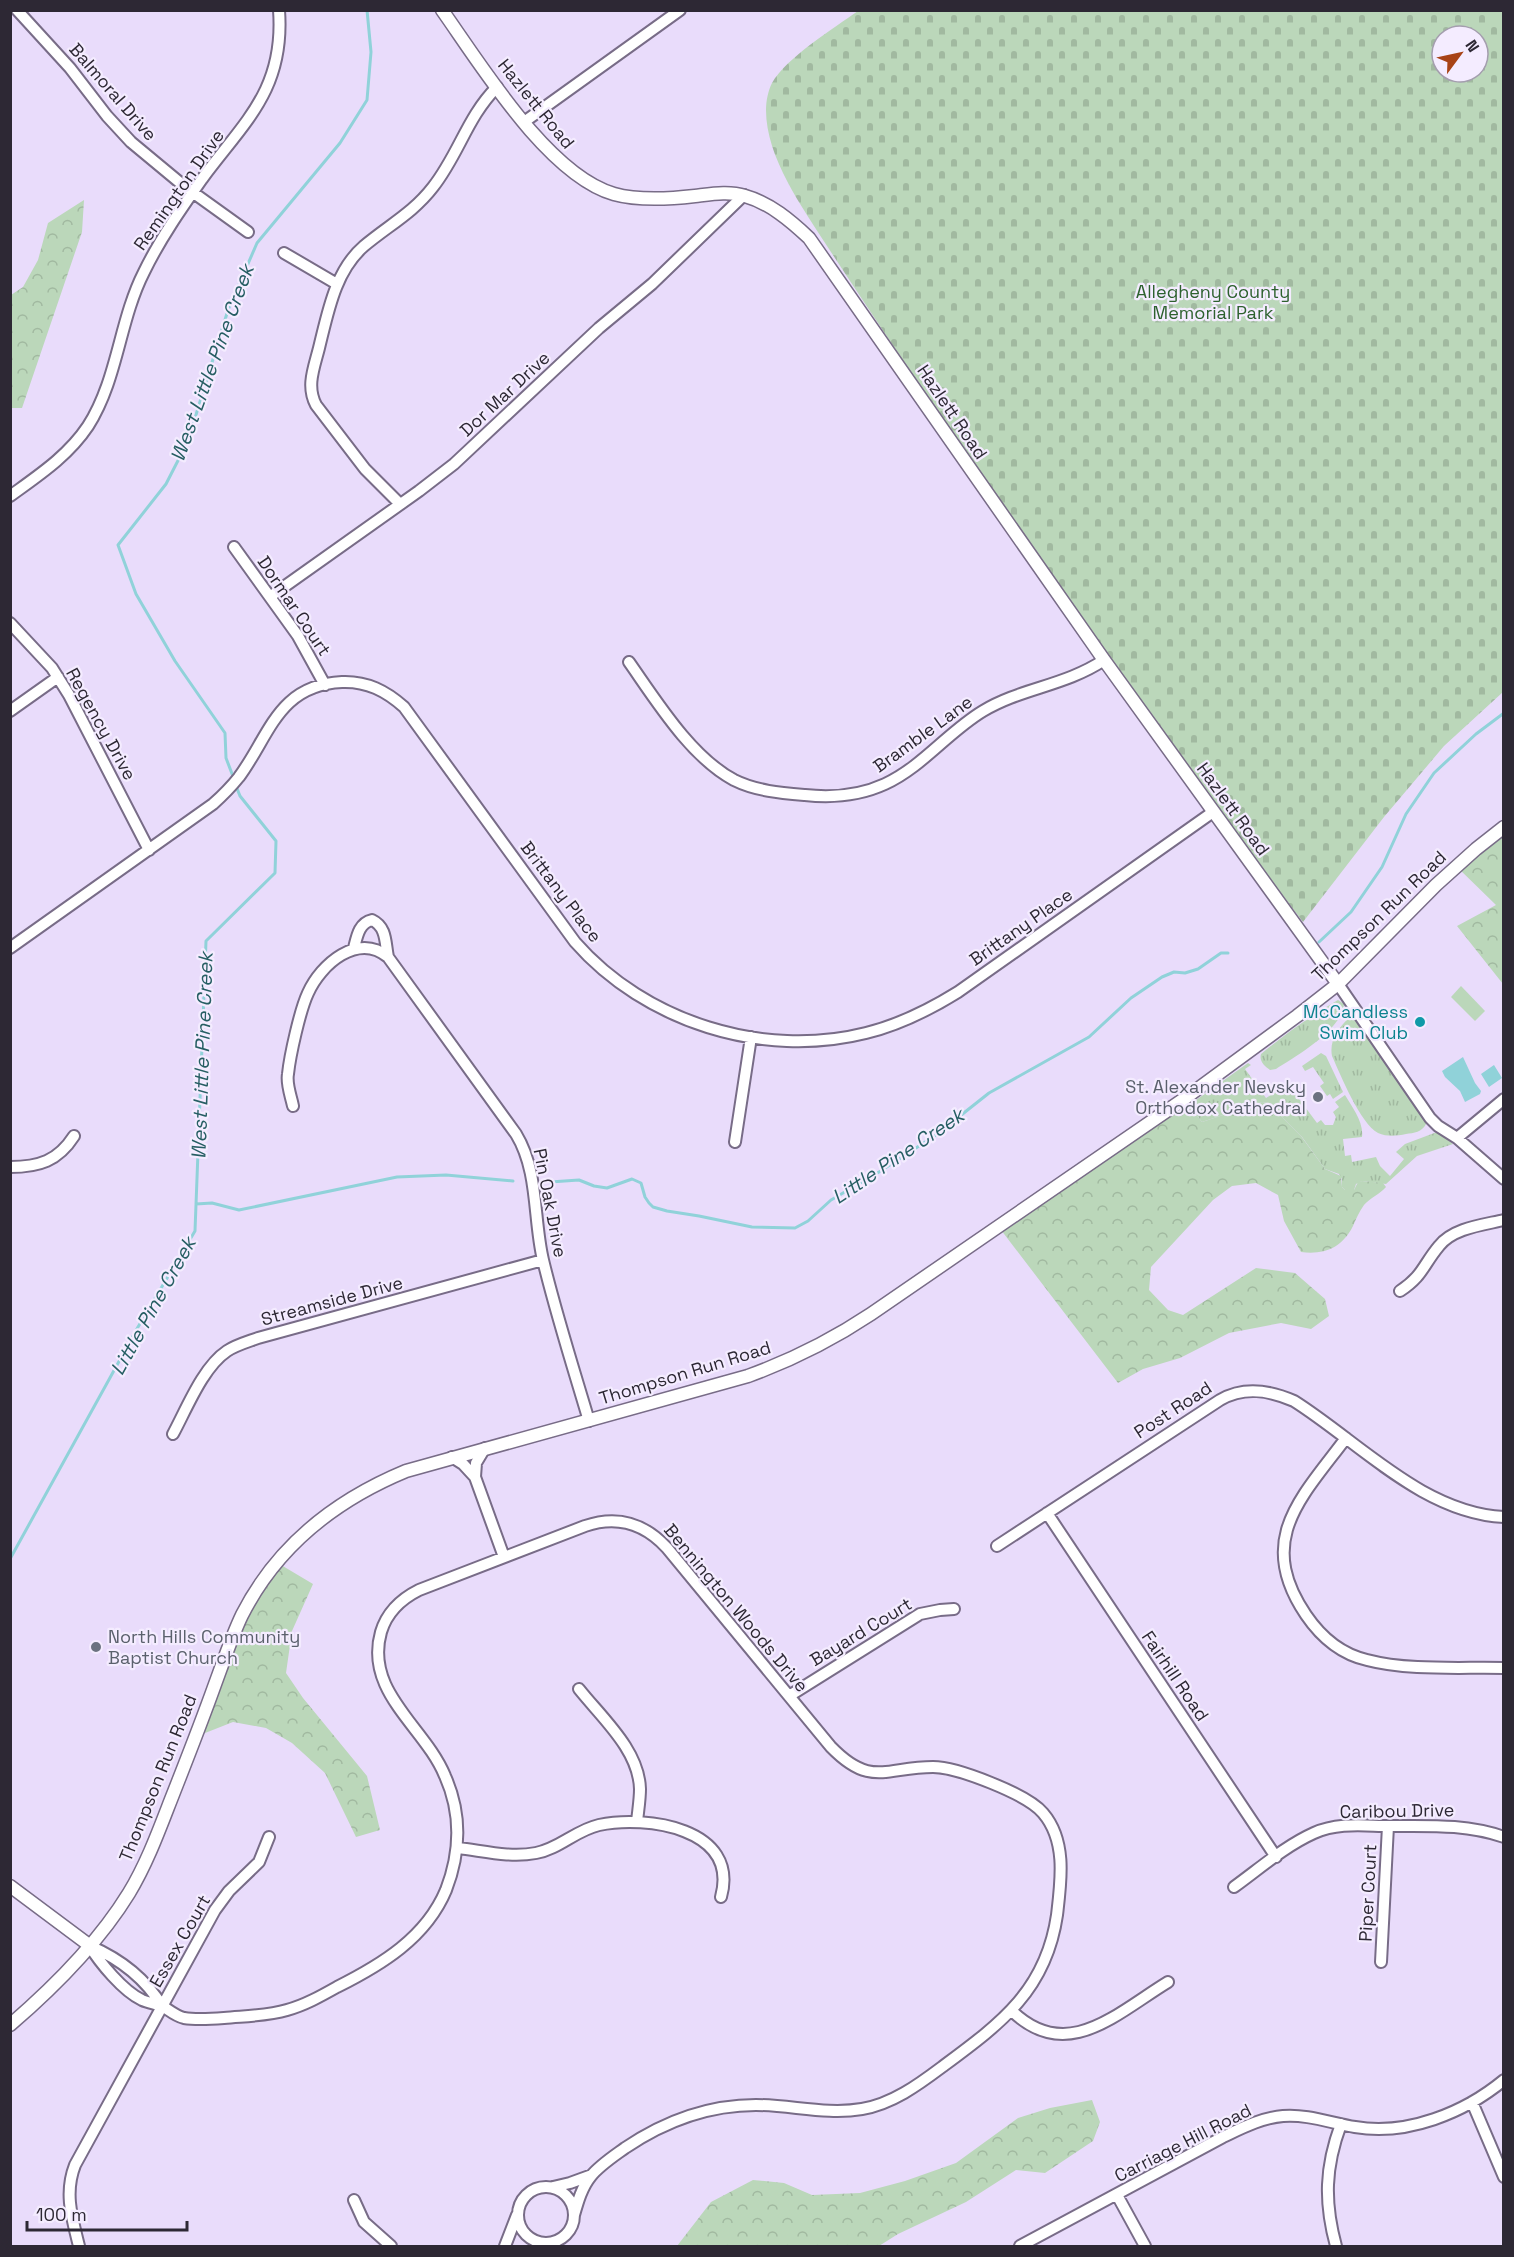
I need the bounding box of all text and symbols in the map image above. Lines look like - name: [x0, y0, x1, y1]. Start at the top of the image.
- north arrow: [1430, 24, 1490, 84]
- text: N: [1460, 36, 1484, 56]
- street label: Balmoral Drive: [65, 38, 162, 145]
- street label: Hazlett Road: [493, 54, 580, 153]
- street label: Remington Drive: [128, 125, 229, 255]
- water label: West Little Pine Creek: [164, 259, 260, 465]
- park label: Allegheny County Memorial Park: [1136, 280, 1290, 324]
- street label: Dor Mar Drive: [455, 346, 555, 441]
- street label: Hazlett Road: [912, 360, 993, 464]
- street label: Dormar Court: [252, 551, 336, 660]
- street label: Regency Drive: [61, 664, 142, 784]
- street label: Bramble Lane: [868, 690, 977, 777]
- street label: Hazlett Road: [1192, 758, 1275, 860]
- street label: Brittany Place: [516, 837, 607, 947]
- street label: Thompson Run Road: [1307, 845, 1451, 986]
- street label: Brittany Place: [965, 883, 1077, 971]
- water label: West Little Pine Creek: [185, 950, 219, 1160]
- place label: McCandless Swim Club: [1303, 1000, 1408, 1044]
- marker: McCandless Swim Club: [1413, 1015, 1427, 1029]
- place label: St. Alexander Nevsky Orthodox Cathedral: [1125, 1075, 1306, 1119]
- marker: St. Alexander Nevsky Orthodox Cathedral: [1311, 1090, 1325, 1104]
- water label: Little Pine Creek: [827, 1101, 971, 1210]
- street label: Pin Oak Drive: [529, 1146, 572, 1259]
- water label: Little Pine Creek: [104, 1230, 203, 1380]
- street label: Streamside Drive: [258, 1270, 405, 1331]
- street label: Thompson Run Road: [596, 1335, 773, 1410]
- street label: Post Road: [1130, 1376, 1216, 1443]
- street label: Bennington Woods Drive: [659, 1519, 814, 1697]
- street label: Bayard Court: [806, 1592, 916, 1671]
- place label: North Hills Community Baptist Church: [108, 1625, 300, 1669]
- street label: Fairhill Road: [1137, 1626, 1214, 1725]
- marker: North Hills Community Baptist Church: [89, 1640, 103, 1654]
- street label: Thompson Run Road: [113, 1691, 202, 1865]
- street label: Caribou Drive: [1340, 1798, 1454, 1823]
- street label: Piper Court: [1353, 1844, 1382, 1942]
- street label: Essex Court: [144, 1890, 215, 1991]
- street label: Carriage Hill Road: [1110, 2098, 1255, 2187]
- scale bar: [27, 2194, 188, 2232]
- text: 100 m: [36, 2203, 87, 2226]

